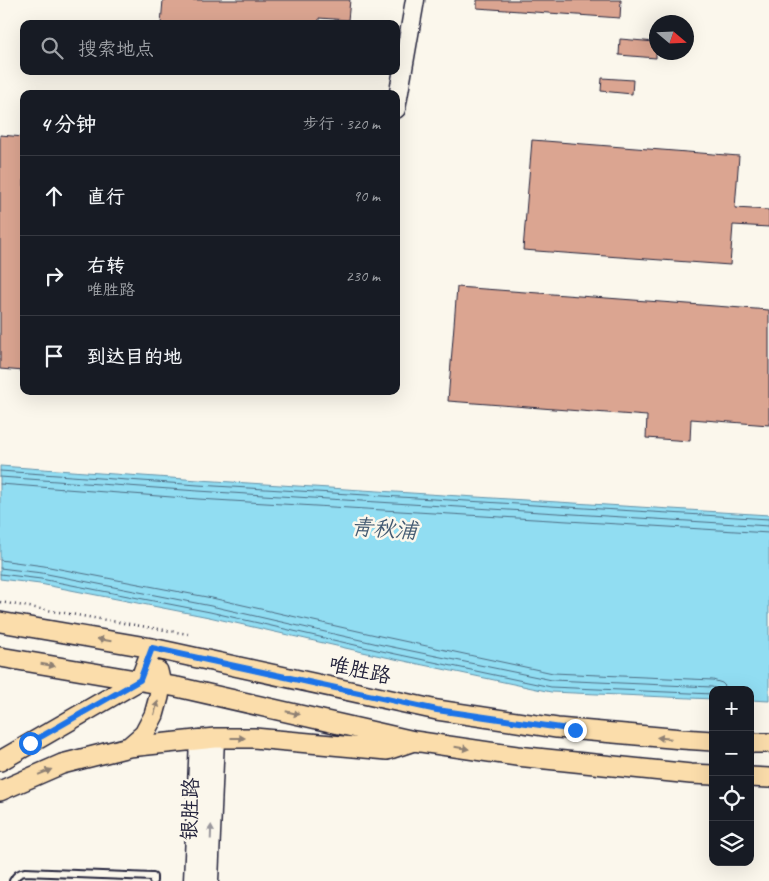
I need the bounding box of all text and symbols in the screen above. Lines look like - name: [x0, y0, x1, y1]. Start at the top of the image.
- north arrow: [649, 15, 694, 60]
- search box: [20, 20, 400, 75]
- icon: search: [38, 34, 66, 62]
- text: 搜索地点: [78, 37, 154, 61]
- text: 4 分钟: [40, 111, 97, 137]
- text: 步行 · 320 m: [303, 114, 380, 134]
- icon: ahead: [40, 182, 68, 210]
- text: 直行: [87, 185, 125, 209]
- text: 90 m: [353, 186, 380, 206]
- text: 右转: [87, 254, 125, 278]
- icon: right: [40, 262, 68, 290]
- text: 230 m: [346, 266, 380, 286]
- text: 唯胜路: [87, 280, 135, 300]
- icon: arrive: [40, 342, 68, 370]
- text: 到达目的地: [87, 345, 182, 369]
- water label: 青秋浦: [350, 513, 421, 545]
- one-way arrow: [96, 635, 112, 643]
- street label: 唯胜路: [326, 651, 394, 689]
- one-way arrow: [40, 661, 56, 669]
- map controls: [709, 686, 754, 866]
- button: +: [709, 686, 754, 731]
- one-way arrow: [152, 700, 160, 716]
- one-way arrow: [286, 709, 301, 717]
- route end: [564, 719, 587, 742]
- button: −: [709, 731, 754, 776]
- route start: [19, 732, 42, 755]
- one-way arrow: [656, 733, 672, 741]
- one-way arrow: [230, 734, 246, 742]
- one-way arrow: [455, 744, 471, 752]
- one-way arrow: [38, 767, 52, 775]
- button: locate: [709, 776, 754, 821]
- street label: 银胜路: [176, 777, 204, 841]
- button: layers: [709, 821, 754, 866]
- one-way arrow: [207, 824, 215, 840]

